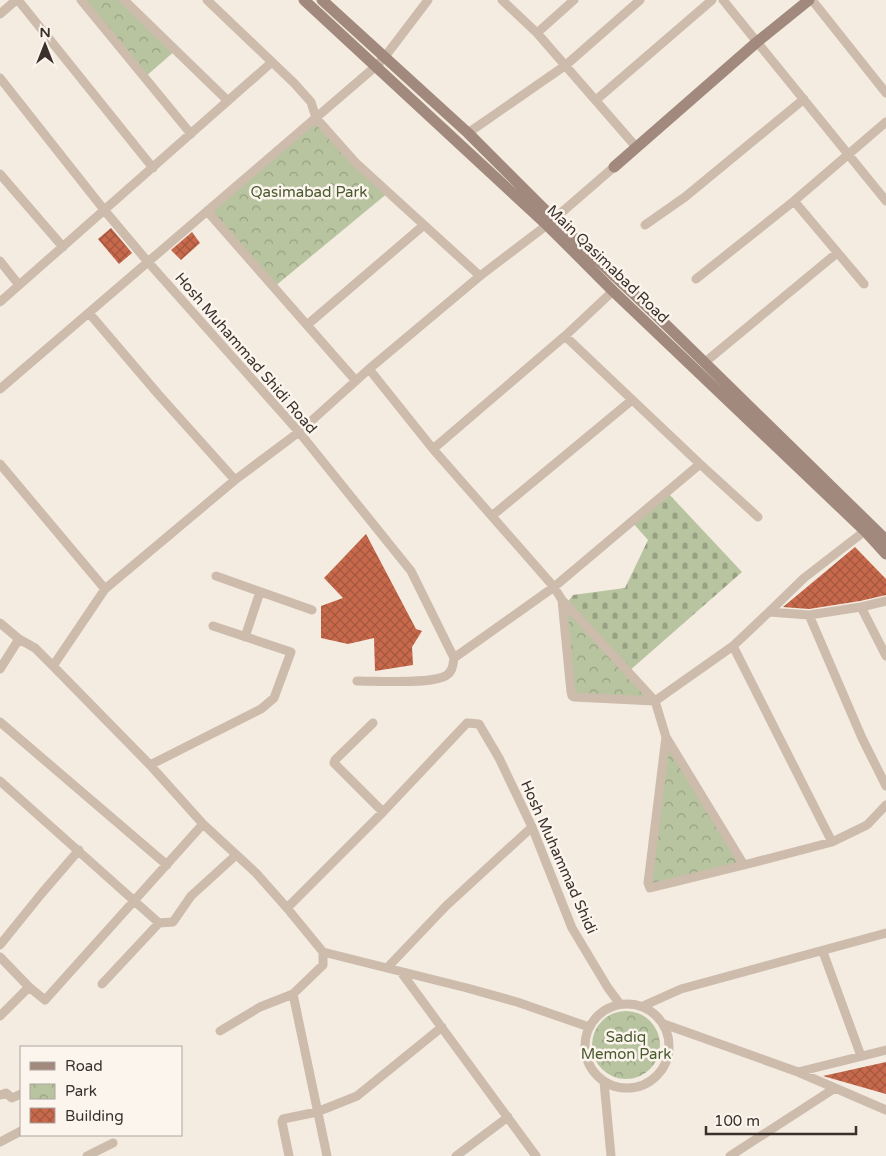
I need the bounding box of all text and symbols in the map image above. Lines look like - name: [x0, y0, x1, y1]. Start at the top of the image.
- north arrow: [20, 20, 70, 70]
- text: N: [39, 24, 51, 41]
- park label: Qasimabad Park: [251, 183, 367, 201]
- street label: Main Qasimabad Road: [543, 201, 673, 327]
- street label: Hosh Muhammad Shidi Road: [171, 269, 321, 437]
- street label: Hosh Muhammad Shidi: [517, 778, 601, 936]
- park label: Sadiq Memon Park: [581, 1028, 671, 1063]
- legend: [20, 1046, 182, 1136]
- text: Road: [65, 1057, 103, 1075]
- text: Park: [65, 1082, 97, 1100]
- scale bar: [706, 1104, 856, 1136]
- text: Building: [65, 1107, 124, 1125]
- text: 100 m: [714, 1112, 760, 1130]

